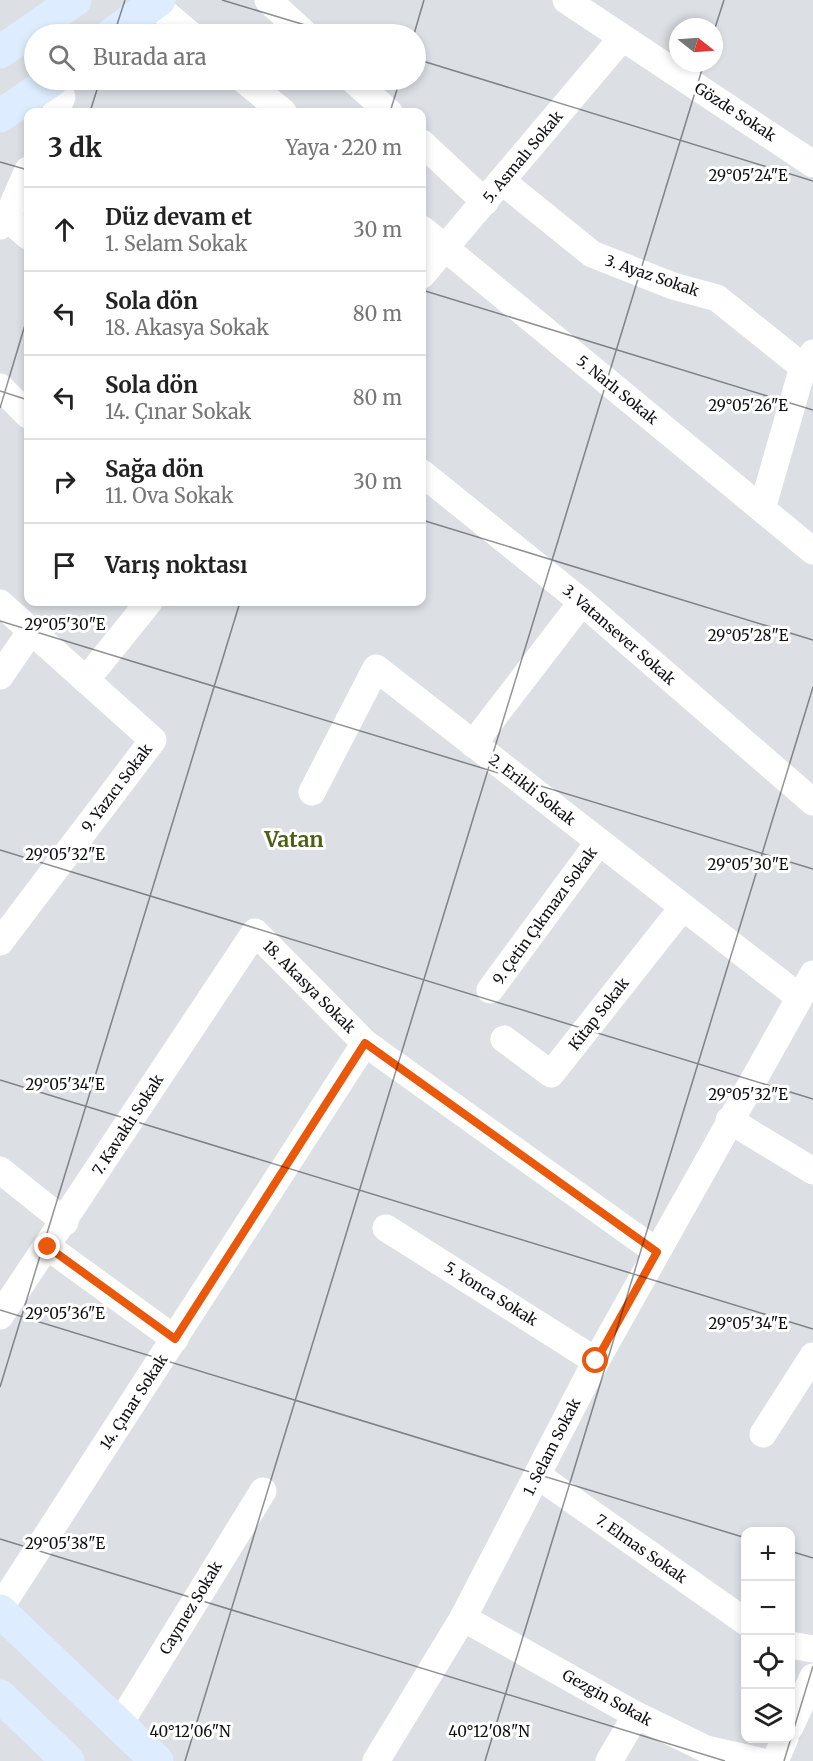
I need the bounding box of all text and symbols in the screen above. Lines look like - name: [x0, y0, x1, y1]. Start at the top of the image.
- north arrow: [669, 18, 723, 72]
- search box: [24, 24, 426, 90]
- icon: search: [45, 41, 78, 74]
- text: Burada ara: [93, 43, 207, 71]
- street label: Gözde Sokak: [691, 78, 780, 145]
- street label: 5. Asmalı Sokak: [479, 107, 567, 206]
- text: 3 dk: [48, 131, 102, 164]
- text: Yaya · 220 m: [286, 135, 402, 160]
- text: 29°05'24"E: [708, 166, 788, 185]
- text: Düz devam et: [105, 203, 252, 231]
- icon: ahead: [48, 213, 81, 246]
- text: 30 m: [353, 217, 402, 242]
- text: 1. Selam Sokak: [105, 231, 247, 256]
- street label: 3. Ayaz Sokak: [603, 251, 702, 301]
- text: Sola dön: [105, 287, 198, 315]
- icon: left: [48, 297, 81, 330]
- text: 80 m: [353, 301, 402, 326]
- text: 18. Akasya Sokak: [105, 315, 269, 340]
- street label: 5. Narlı Sokak: [573, 351, 662, 428]
- text: Sola dön: [105, 371, 198, 399]
- icon: left: [48, 381, 81, 414]
- text: 80 m: [353, 385, 402, 410]
- text: 29°05'26"E: [708, 396, 788, 415]
- text: 14. Çınar Sokak: [105, 399, 251, 424]
- text: Sağa dön: [105, 455, 204, 483]
- icon: right: [48, 465, 81, 498]
- text: 30 m: [353, 469, 402, 494]
- text: 11. Ova Sokak: [105, 483, 233, 508]
- icon: arrive: [48, 549, 81, 582]
- text: Varış noktası: [105, 551, 247, 579]
- street label: 3. Vatansever Sokak: [559, 581, 680, 689]
- text: 29°05'30"E: [25, 615, 106, 634]
- text: 29°05'28"E: [708, 626, 789, 645]
- street label: 9. Yazıcı Sokak: [77, 739, 156, 836]
- street label: 2. Erikli Sokak: [485, 750, 580, 830]
- district label: Vatan: [263, 826, 324, 853]
- street label: 9. Çetin Çıkmazı Sokak: [488, 843, 601, 988]
- text: 29°05'32"E: [25, 845, 105, 864]
- text: 29°05'30"E: [708, 855, 789, 874]
- street label: 18. Akasya Sokak: [259, 936, 360, 1037]
- street label: Kitap Sokak: [564, 973, 633, 1054]
- street label: 7. Kavaklı Sokak: [88, 1070, 168, 1179]
- text: 29°05'34"E: [26, 1075, 105, 1094]
- text: 29°05'32"E: [708, 1085, 788, 1104]
- route end: [34, 1233, 60, 1259]
- street label: 5. Yonca Sokak: [441, 1257, 542, 1330]
- text: 29°05'36"E: [25, 1304, 105, 1323]
- text: 29°05'34"E: [709, 1314, 788, 1333]
- route start: [582, 1347, 608, 1373]
- street label: 14. Çınar Sokak: [96, 1350, 172, 1453]
- street label: 1. Selam Sokak: [519, 1394, 584, 1499]
- street label: 7. Elmas Sokak: [592, 1510, 691, 1587]
- map controls: [741, 1527, 795, 1743]
- button: +: [741, 1527, 795, 1581]
- text: 29°05'38"E: [25, 1534, 105, 1553]
- street label: Caymez Sokak: [155, 1557, 226, 1658]
- button: −: [741, 1581, 795, 1635]
- button: locate: [741, 1635, 795, 1689]
- street label: Gezgin Sokak: [559, 1665, 656, 1730]
- button: layers: [741, 1689, 795, 1743]
- text: 40°12'06"N: [149, 1722, 231, 1741]
- text: 40°12'08"N: [448, 1722, 530, 1741]

